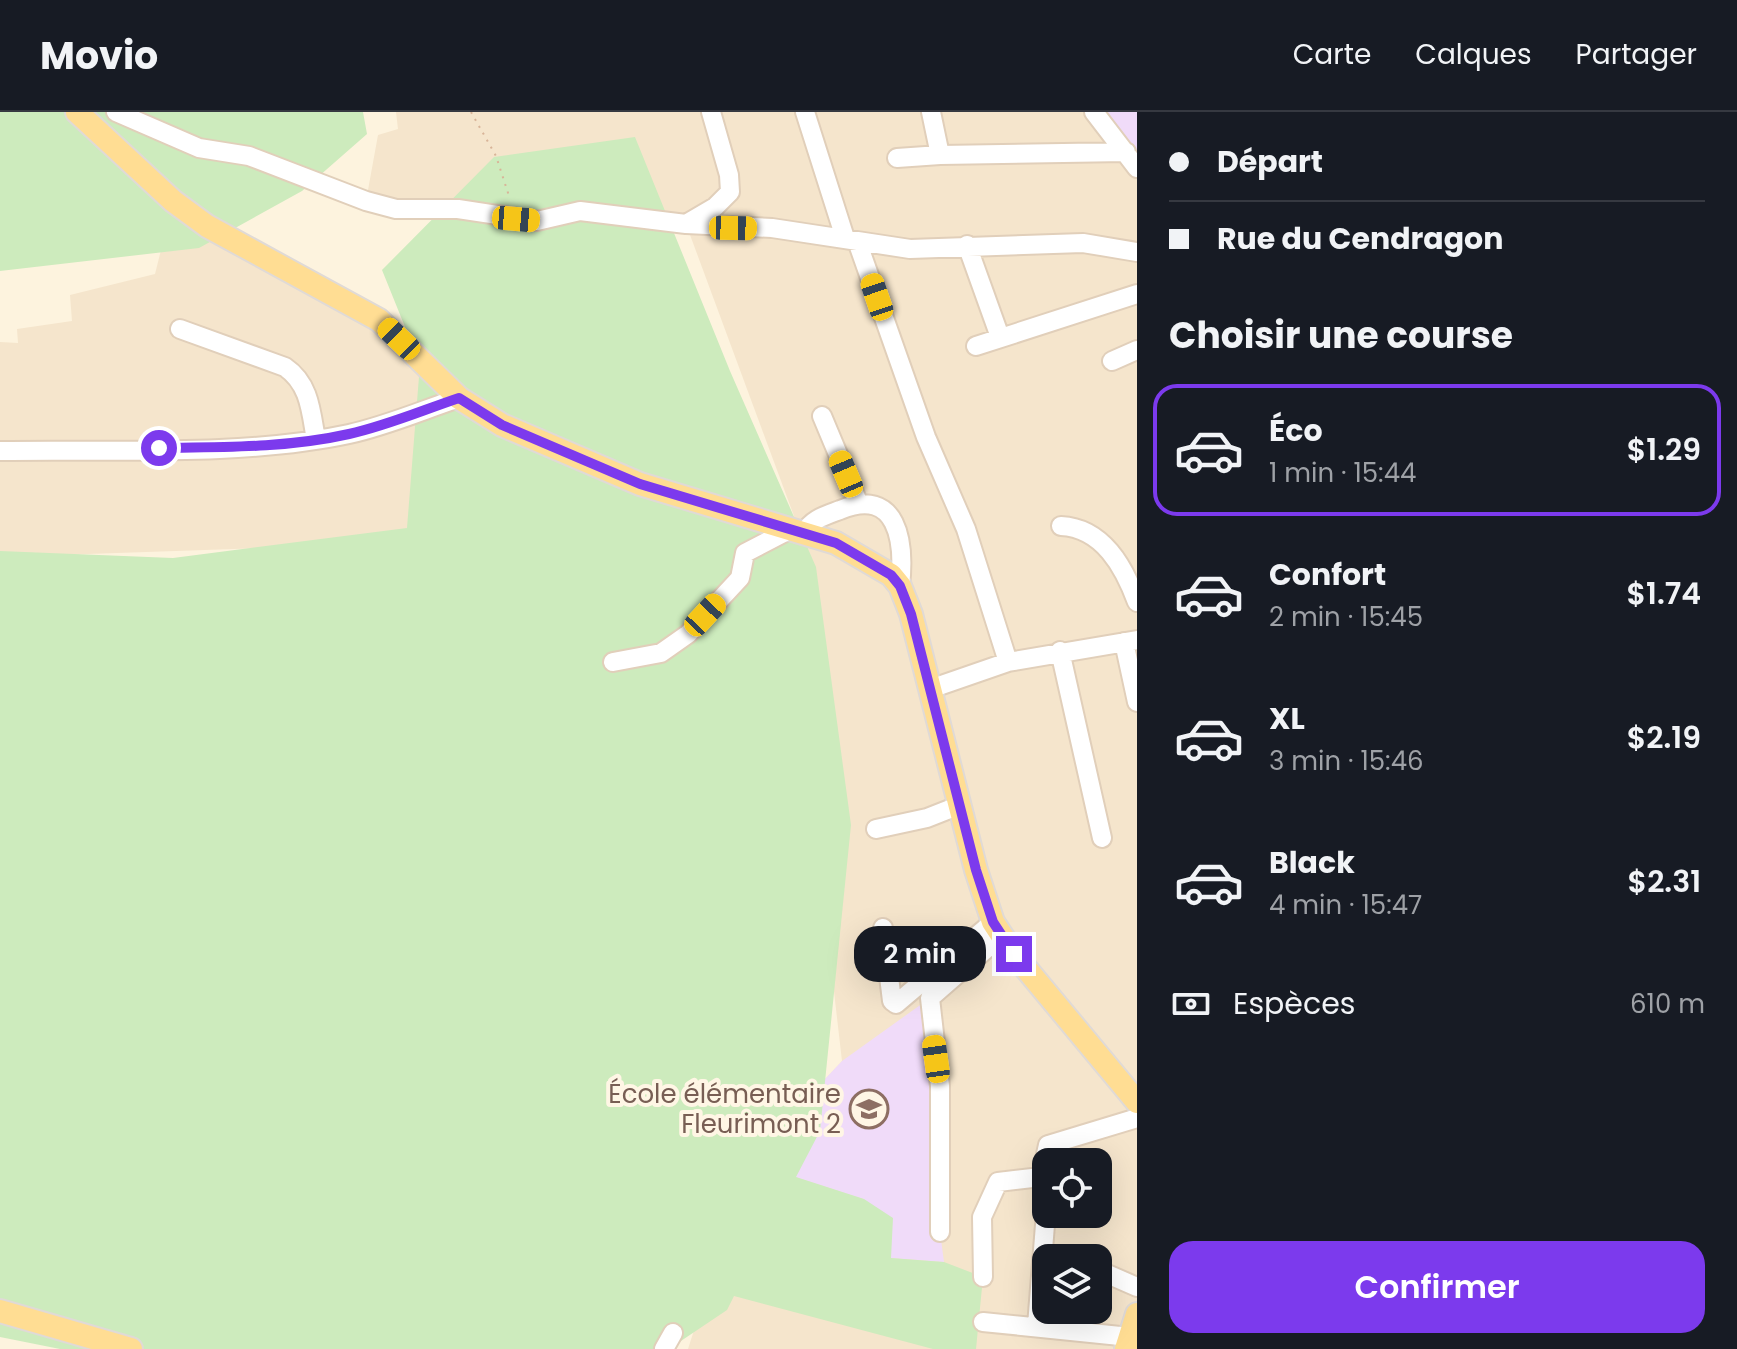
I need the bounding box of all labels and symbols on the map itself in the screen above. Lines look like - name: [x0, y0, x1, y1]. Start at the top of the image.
- car: [491, 205, 541, 233]
- car: [709, 216, 757, 240]
- car: [858, 270, 896, 324]
- car: [373, 314, 425, 364]
- route start: [141, 430, 177, 466]
- car: [826, 447, 866, 501]
- car: [680, 589, 730, 641]
- callout: 2 min: [854, 926, 986, 982]
- route end: [996, 936, 1032, 972]
- car: [921, 1034, 951, 1084]
- place label: École élémentaire Fleurimont 2: [608, 1076, 841, 1142]
- school or university icon: École élémentaire Fleurimont 2: [848, 1088, 890, 1130]

